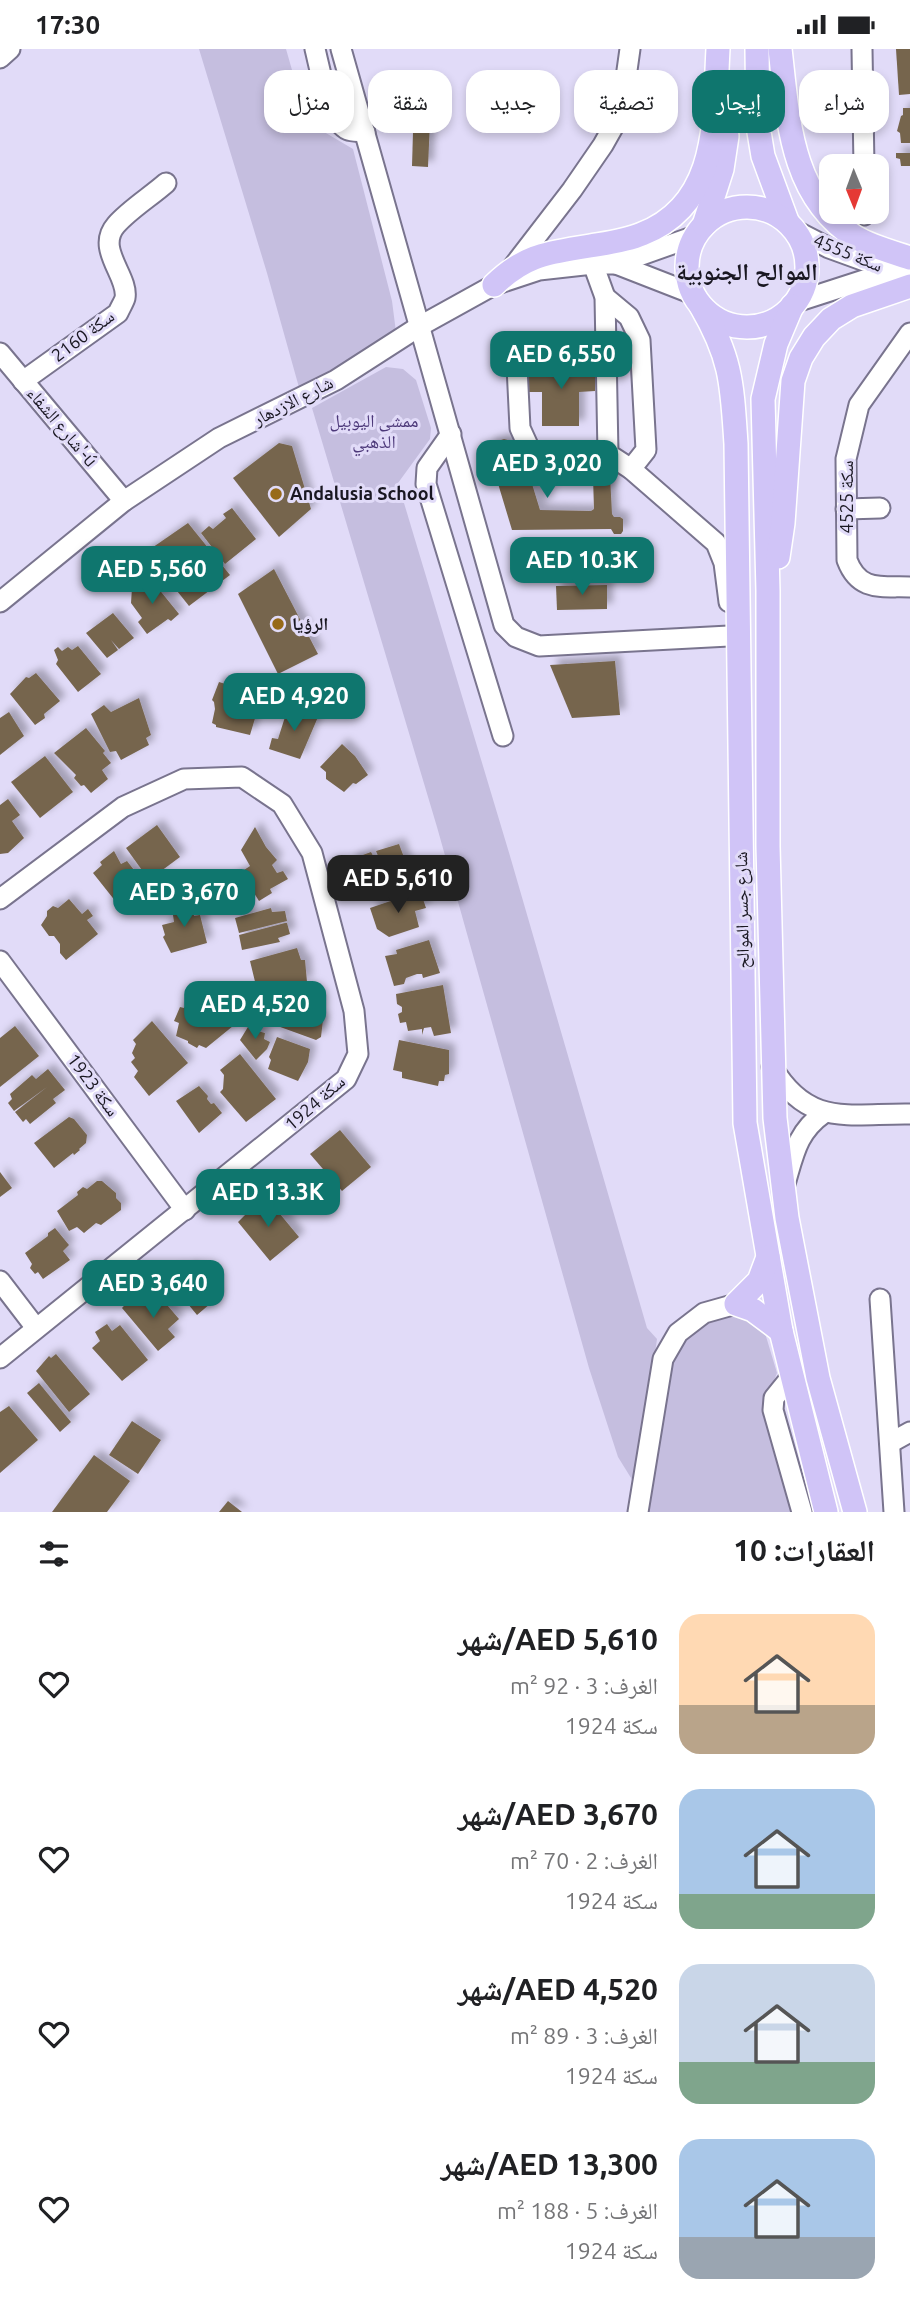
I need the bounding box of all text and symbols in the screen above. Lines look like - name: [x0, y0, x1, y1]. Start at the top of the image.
- text: 17:30: [35, 10, 100, 39]
- chip: منزل: [264, 70, 354, 133]
- chip: شقة: [368, 70, 452, 133]
- chip: جديد: [466, 70, 560, 133]
- chip: تصفية: [574, 70, 678, 133]
- chip: إيجار: [692, 70, 785, 133]
- chip: شراء: [799, 70, 889, 133]
- north arrow: [819, 154, 889, 224]
- map controls: [819, 154, 889, 224]
- street label: سكة 4555: [811, 229, 886, 275]
- district label: الموالح الجنوبية: [676, 258, 818, 287]
- street label: سكة 2160: [47, 305, 118, 365]
- pin: AED 6,550: [481, 331, 641, 391]
- text: AED 6,550: [506, 341, 616, 366]
- street label: شارع الازدهار: [248, 371, 337, 431]
- street label: شارع الشفاء'-ú: [22, 383, 102, 471]
- park label: ممشى اليوبيل الذهبي: [329, 410, 419, 457]
- pin: AED 3,020: [467, 441, 627, 500]
- text: AED 3,020: [492, 450, 602, 475]
- street label: سكة 4525: [836, 461, 856, 533]
- place label: Andalusia School: [290, 483, 435, 503]
- marker: Andalusia School: [268, 486, 284, 502]
- pin: AED 10.3K: [502, 538, 662, 597]
- pin: AED 5,560: [72, 547, 232, 606]
- text: AED 10.3K: [526, 547, 638, 572]
- text: AED 5,560: [97, 556, 207, 581]
- place label: الرؤيا: [292, 613, 328, 634]
- marker: الرؤيا: [270, 616, 286, 632]
- pin: AED 4,920: [214, 673, 374, 733]
- text: AED 4,920: [239, 683, 349, 708]
- street label: شارع جسر الموالح: [730, 851, 755, 969]
- pin: AED 5,610: [318, 855, 478, 915]
- text: AED 5,610: [343, 865, 453, 890]
- pin: AED 3,670: [104, 869, 264, 929]
- text: AED 3,670: [129, 879, 239, 904]
- pin: AED 4,520: [175, 981, 335, 1041]
- text: AED 4,520: [200, 991, 310, 1016]
- street label: سكة 1923: [64, 1049, 124, 1120]
- street label: سكة 1924: [280, 1071, 348, 1134]
- pin: AED 13.3K: [188, 1169, 348, 1229]
- text: AED 13.3K: [212, 1179, 324, 1204]
- pin: AED 3,640: [73, 1261, 233, 1320]
- text: AED 3,640: [98, 1270, 208, 1295]
- text: العقارات: 10: [733, 1533, 875, 1567]
- icon: filters: [35, 1535, 73, 1573]
- text: AED 5,610/شهر: [458, 1622, 658, 1656]
- icon: home: [735, 1642, 819, 1726]
- icon: heart: [35, 1665, 73, 1703]
- text: الغرف: 3 · 92 m²: [510, 1673, 658, 1698]
- text: سكة 1924: [565, 1713, 658, 1738]
- text: AED 3,670/شهر: [458, 1797, 658, 1831]
- icon: home: [735, 1817, 819, 1901]
- icon: heart: [35, 1840, 73, 1878]
- text: الغرف: 2 · 70 m²: [510, 1848, 658, 1873]
- text: سكة 1924: [565, 1888, 658, 1913]
- text: AED 4,520/شهر: [458, 1972, 658, 2006]
- icon: home: [735, 1992, 819, 2076]
- icon: heart: [35, 2015, 73, 2053]
- text: الغرف: 3 · 89 m²: [510, 2023, 658, 2048]
- text: سكة 1924: [565, 2063, 658, 2088]
- text: AED 13,300/شهر: [441, 2147, 658, 2181]
- icon: home: [735, 2167, 819, 2251]
- icon: heart: [35, 2190, 73, 2228]
- text: الغرف: 5 · 188 m²: [497, 2198, 658, 2223]
- text: سكة 1924: [565, 2238, 658, 2263]

